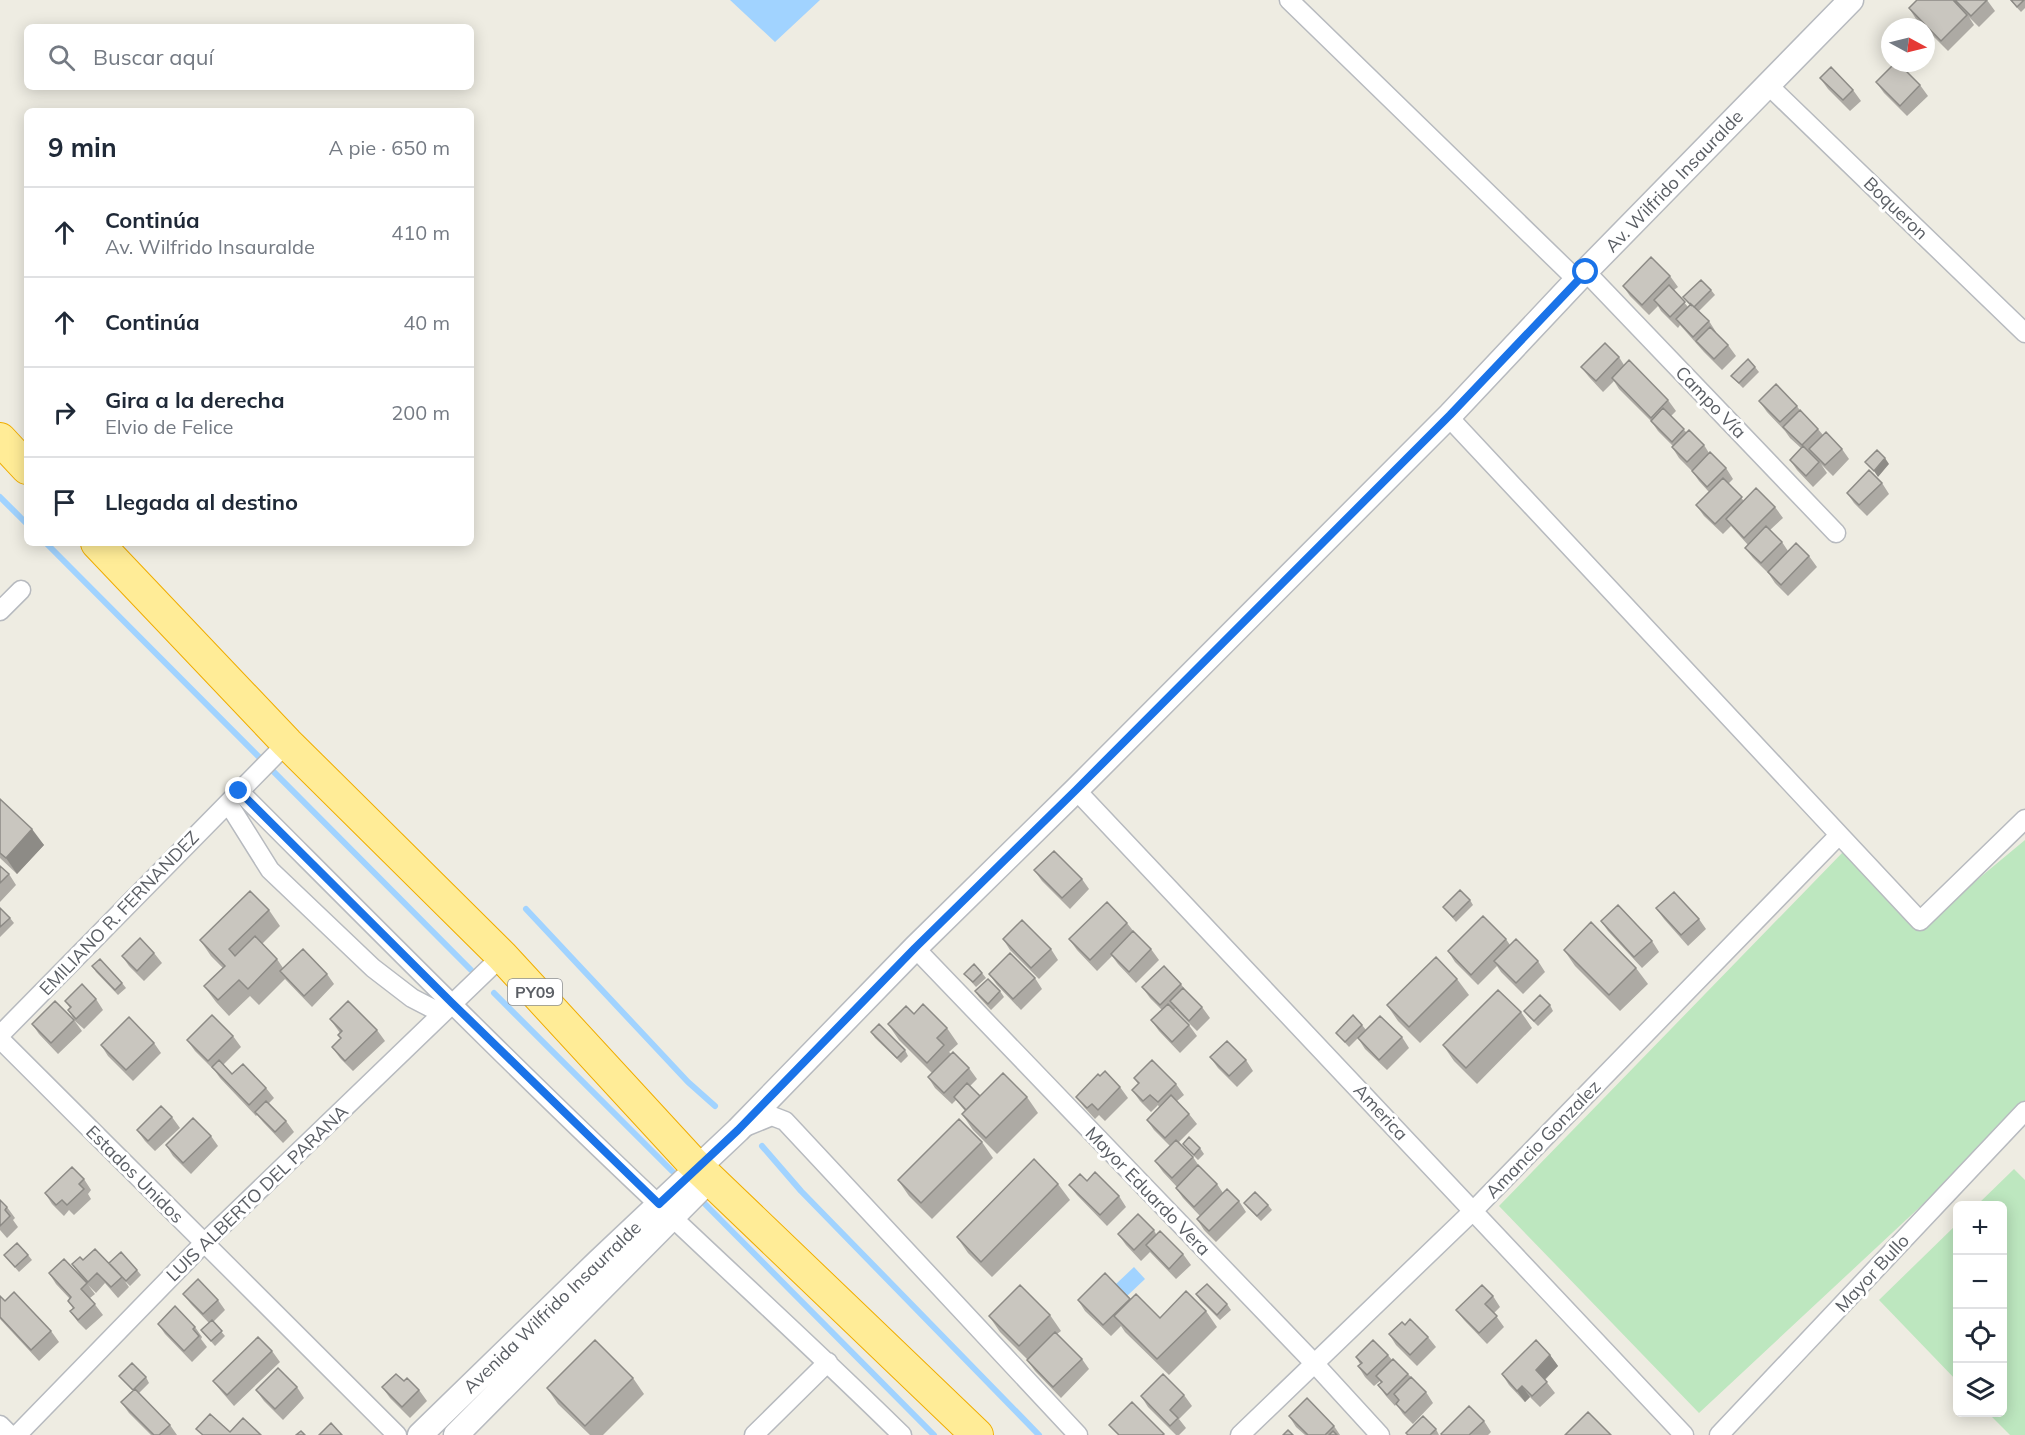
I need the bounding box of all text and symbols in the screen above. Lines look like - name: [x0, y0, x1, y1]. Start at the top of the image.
- north arrow: [1881, 18, 1935, 72]
- search box: [24, 24, 474, 90]
- icon: search: [45, 41, 78, 74]
- text: Buscar aquí: [93, 43, 214, 71]
- street label: Av. Wilfrido Insauralde: [1600, 105, 1748, 257]
- text: 9 min: [48, 131, 117, 164]
- text: A pie · 650 m: [329, 135, 450, 160]
- street label: Boqueron: [1859, 172, 1933, 244]
- text: Continúa: [105, 206, 200, 234]
- icon: ahead: [48, 216, 81, 249]
- text: 410 m: [391, 220, 450, 245]
- text: Av. Wilfrido Insauralde: [105, 234, 315, 259]
- route start: [1572, 258, 1598, 284]
- icon: ahead: [48, 306, 81, 339]
- text: Continúa: [105, 308, 200, 336]
- text: 40 m: [403, 310, 450, 335]
- street label: Campo Vía: [1671, 361, 1751, 443]
- text: Gira a la derecha: [105, 386, 285, 414]
- icon: right: [48, 396, 81, 429]
- text: 200 m: [391, 400, 450, 425]
- text: Elvio de Felice: [105, 414, 233, 439]
- icon: arrive: [48, 486, 81, 519]
- text: Llegada al destino: [105, 488, 298, 516]
- route end: [225, 777, 251, 803]
- street label: EMILIANO R. FERNANDEZ: [34, 826, 204, 1000]
- road number: PY09: [508, 979, 562, 1005]
- street label: Amancio Gonzalez: [1481, 1075, 1605, 1203]
- street label: America: [1349, 1079, 1413, 1145]
- street label: LUIS ALBERTO DEL PARANA: [161, 1100, 353, 1286]
- street label: Estados Unidos: [81, 1120, 189, 1228]
- street label: Mayor Eduardo Vera: [1081, 1122, 1215, 1260]
- map controls: [1953, 1201, 2007, 1417]
- button: +: [1953, 1201, 2007, 1255]
- street label: Avenida Wilfrido Insaurralde: [458, 1216, 646, 1398]
- street label: Mayor Bullo: [1830, 1229, 1914, 1317]
- button: −: [1953, 1255, 2007, 1309]
- button: locate: [1953, 1309, 2007, 1363]
- button: layers: [1953, 1363, 2007, 1417]

